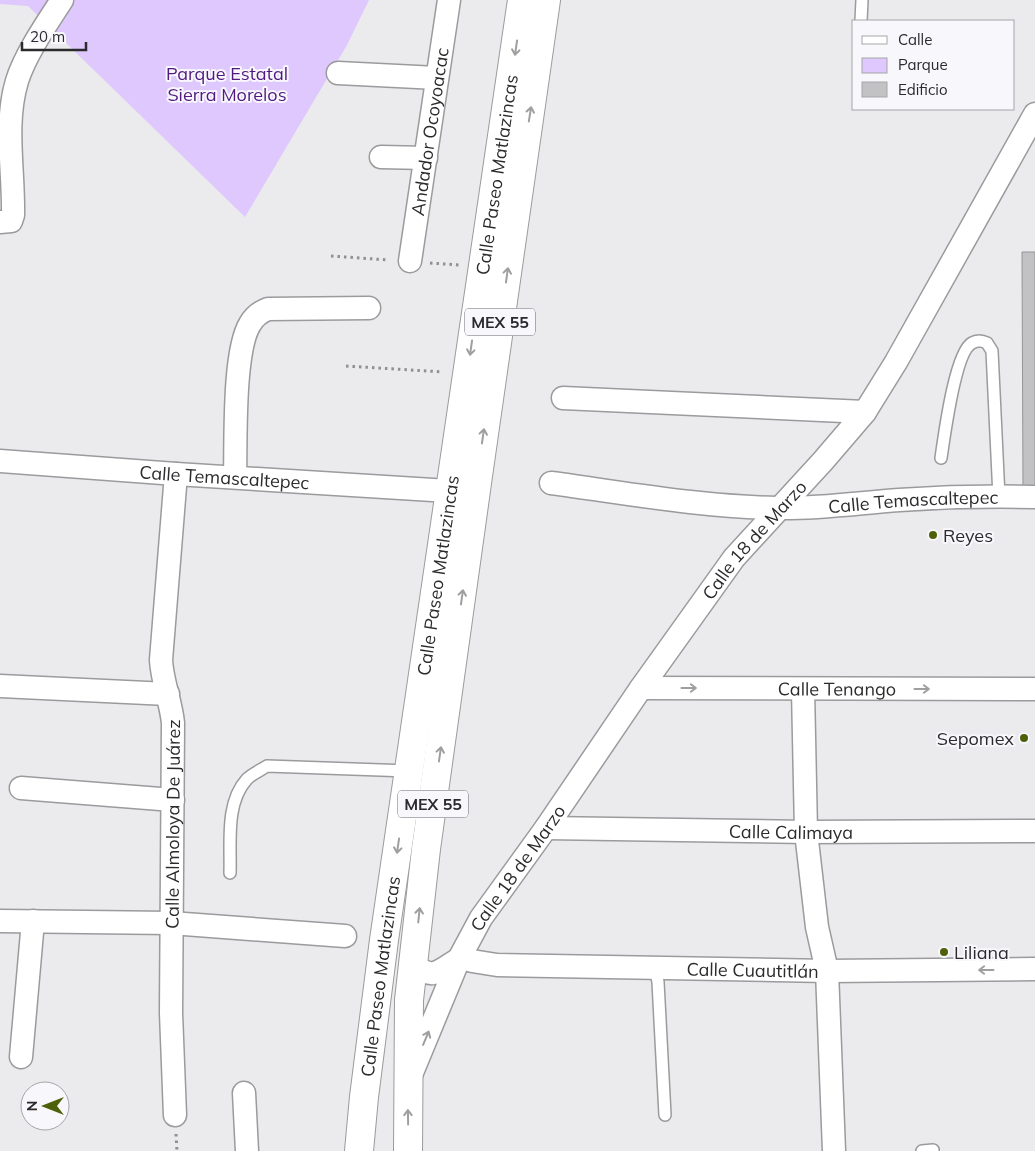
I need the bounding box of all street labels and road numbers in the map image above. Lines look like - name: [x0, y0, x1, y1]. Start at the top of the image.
- street label: Andador Ocoyoacac: [405, 46, 453, 217]
- street label: Calle Paseo Matlazincas: [470, 73, 522, 276]
- road number: MEX 55: [465, 308, 535, 336]
- street label: Calle Temascaltepec: [139, 460, 310, 494]
- street label: Calle Paseo Matlazincas: [411, 474, 464, 677]
- street label: Calle 18 de Marzo: [697, 475, 811, 604]
- street label: Calle Temascaltepec: [827, 485, 998, 518]
- street label: Calle Tenango: [778, 677, 896, 700]
- street label: Calle Almoloya De Juárez: [160, 719, 185, 929]
- road number: MEX 55: [398, 791, 468, 818]
- street label: Calle 18 de Marzo: [465, 800, 570, 935]
- street label: Calle Calimaya: [729, 819, 853, 844]
- street label: Calle Paseo Matlazincas: [355, 874, 405, 1078]
- street label: Calle Cuautitlán: [686, 957, 819, 982]

